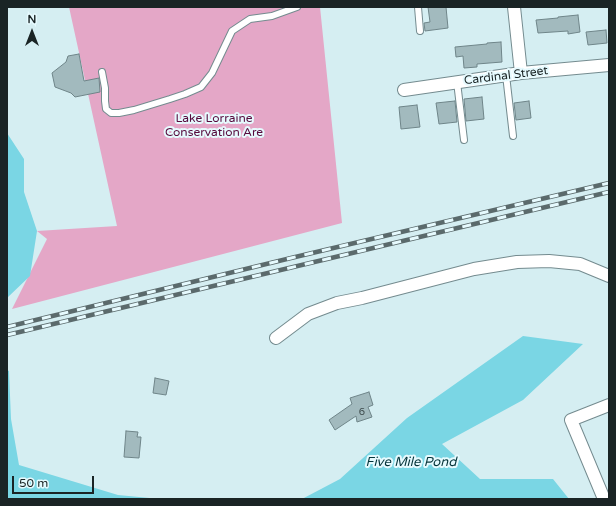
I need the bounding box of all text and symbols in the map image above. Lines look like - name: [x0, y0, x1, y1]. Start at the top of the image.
- north arrow: [12, 12, 52, 52]
- text: N: [28, 13, 36, 26]
- street label: Cardinal Street: [463, 64, 549, 88]
- park label: Lake Lorraine Conservation Are: [165, 112, 263, 140]
- house number: 6: [359, 406, 365, 418]
- water label: Five Mile Pond: [366, 455, 456, 471]
- scale bar: [14, 468, 96, 494]
- text: 50 m: [19, 476, 48, 490]

